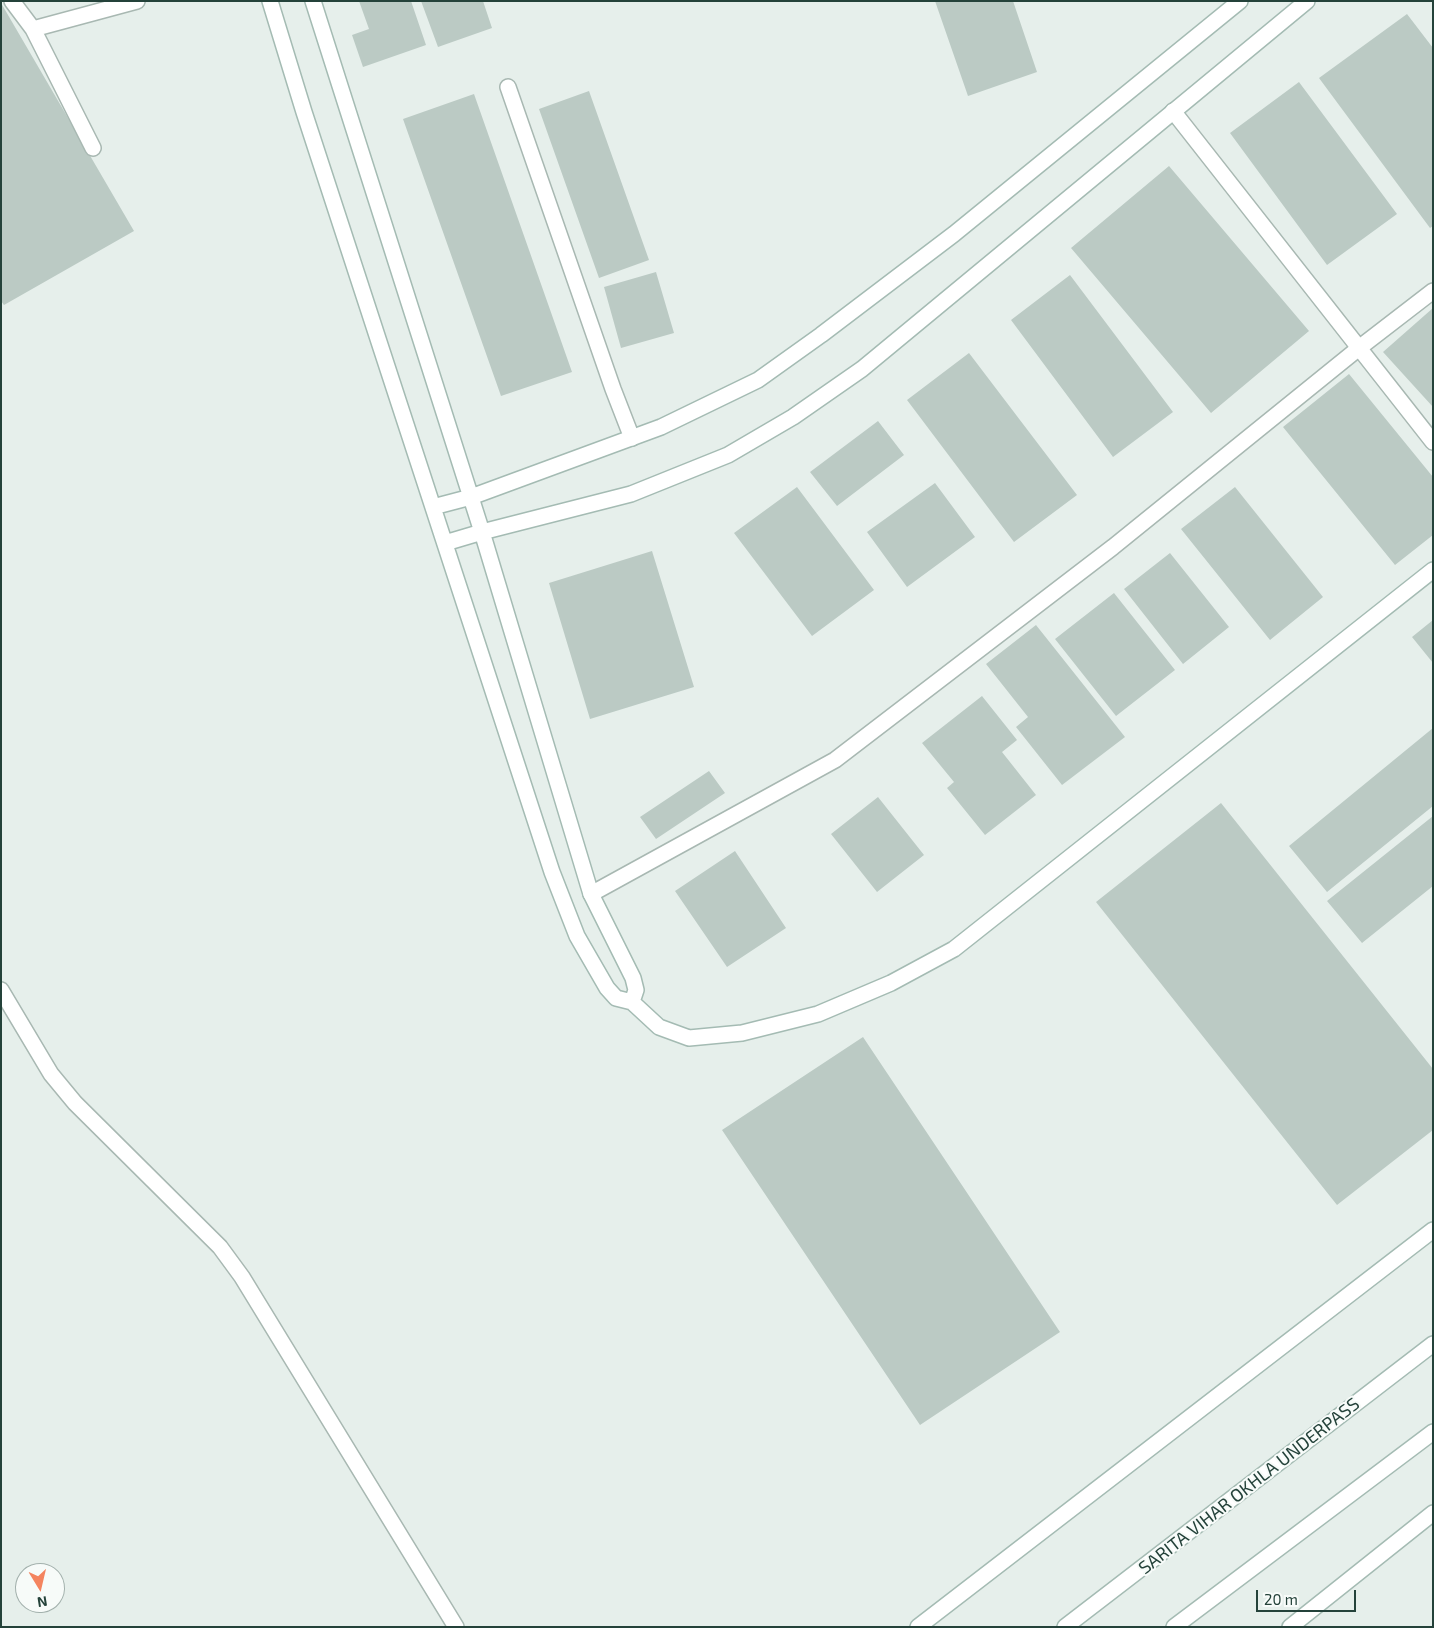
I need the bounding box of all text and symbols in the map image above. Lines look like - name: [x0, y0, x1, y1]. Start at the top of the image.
- street label: SARITA VIHAR OKHLA UNDERPASS: [1134, 1393, 1364, 1579]
- north arrow: [15, 1563, 65, 1613]
- scale bar: [1259, 1580, 1359, 1612]
- text: 20 m: [1264, 1590, 1298, 1608]
- text: N: [36, 1593, 49, 1612]

